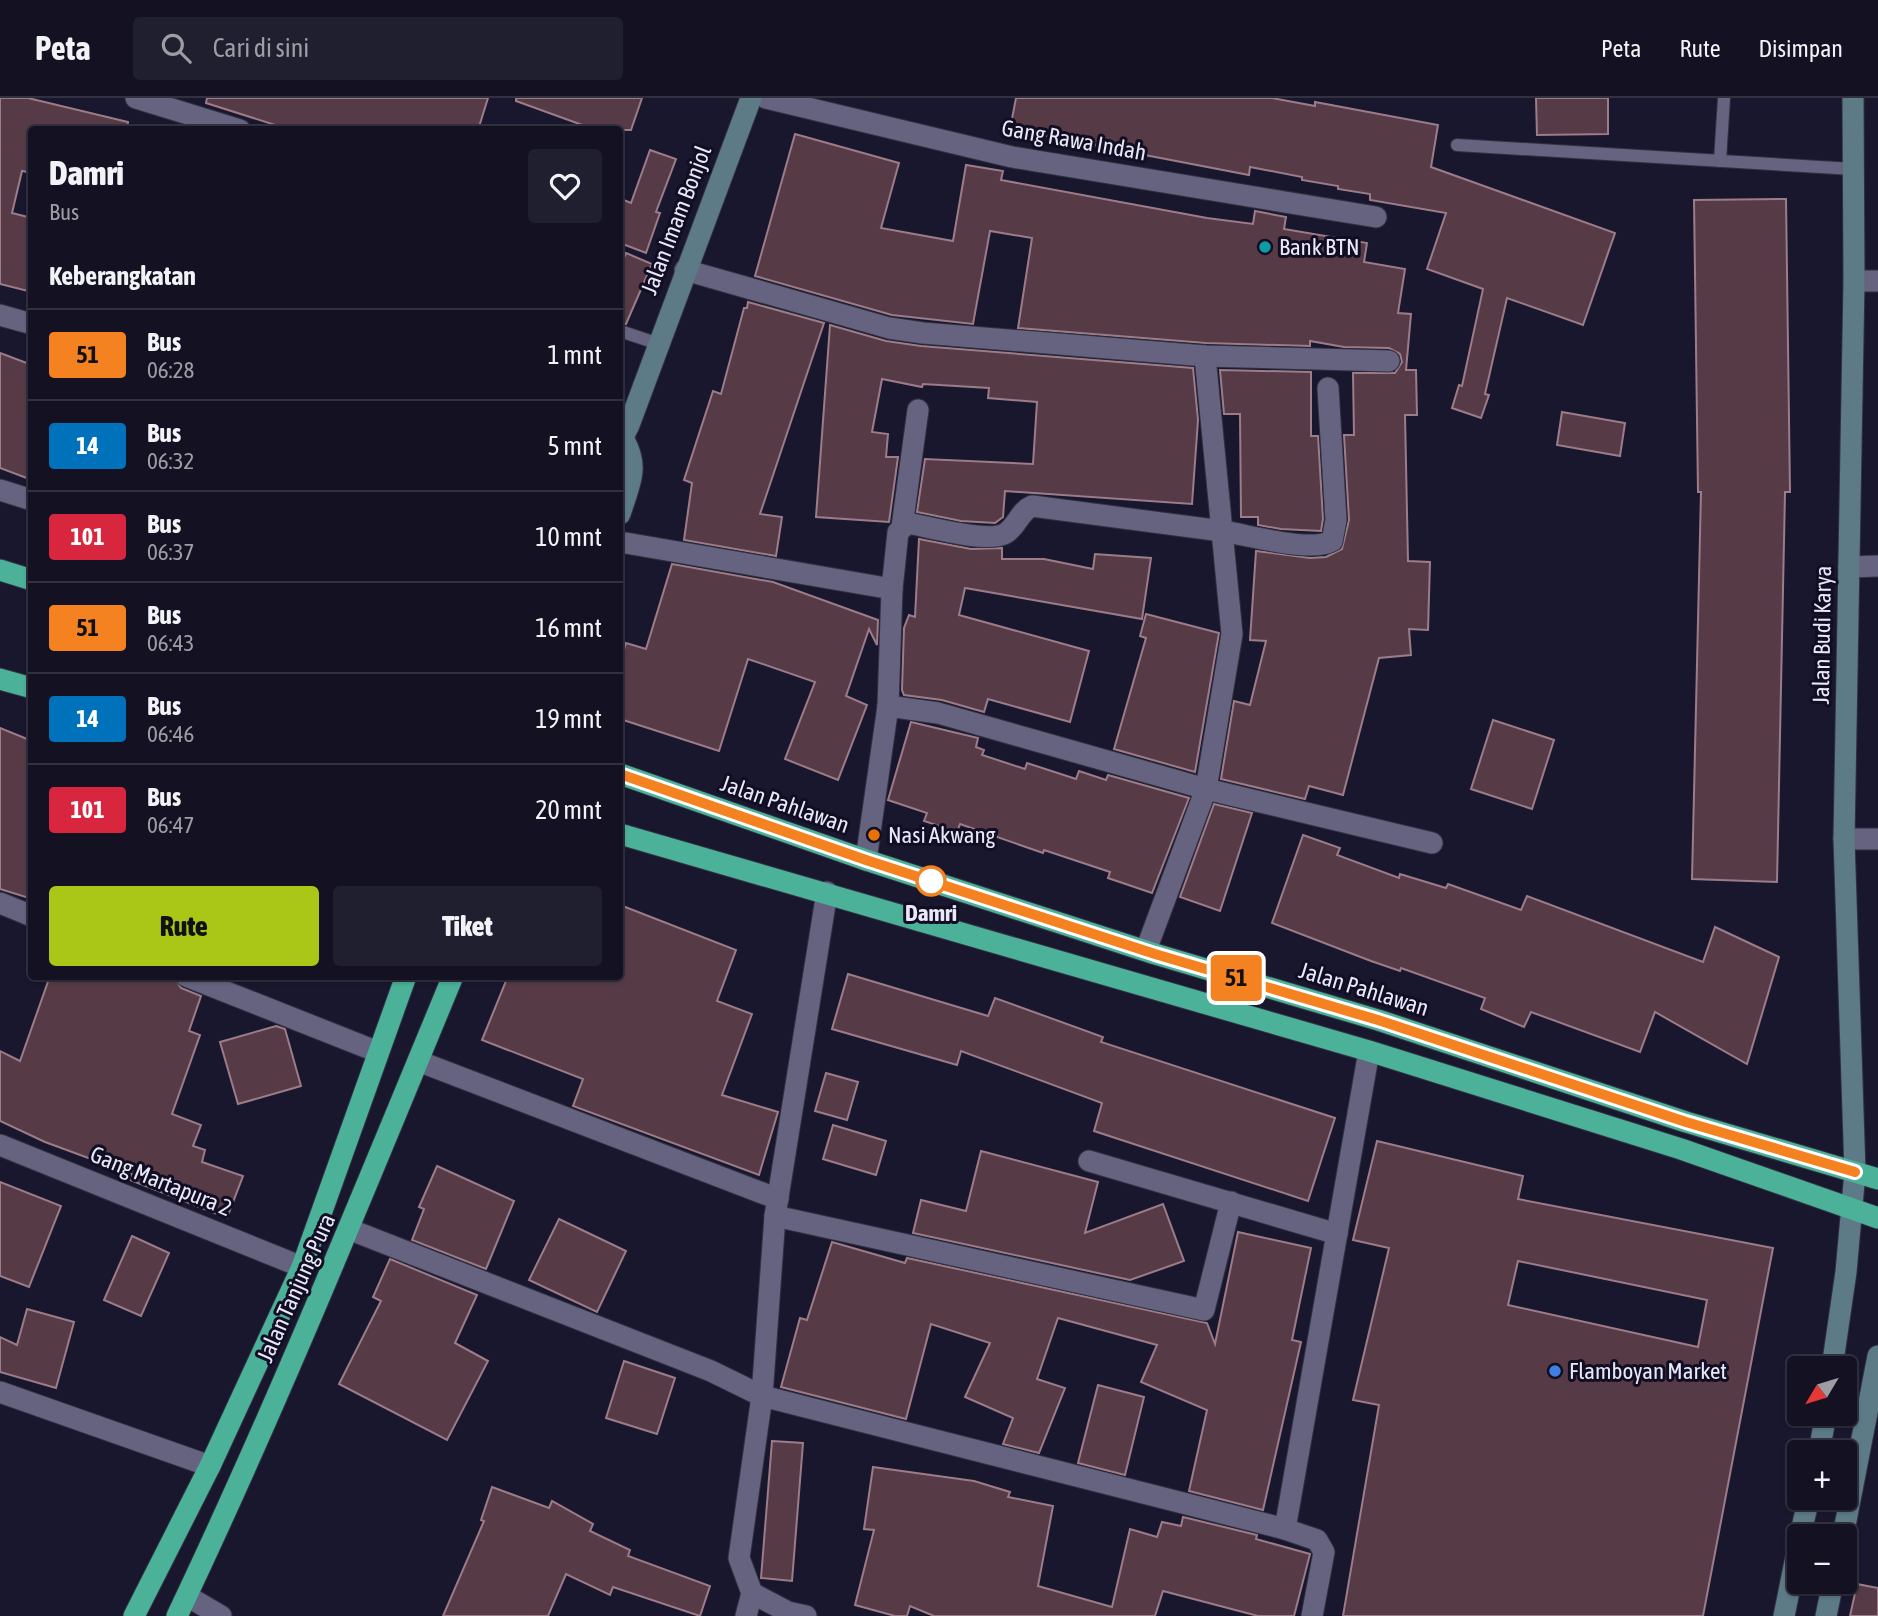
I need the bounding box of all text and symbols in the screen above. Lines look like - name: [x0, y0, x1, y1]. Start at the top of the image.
- search box: [133, 17, 623, 80]
- text: Peta: [35, 29, 91, 67]
- icon: search: [157, 29, 195, 67]
- text: Cari di sini: [213, 33, 309, 63]
- text: Peta: [1601, 35, 1641, 62]
- text: Rute: [1679, 35, 1721, 62]
- text: Disimpan: [1759, 35, 1843, 62]
- street label: Gang Rawa Indah: [1000, 114, 1148, 166]
- street label: Jalan Imam Bonjol: [636, 142, 716, 298]
- button: heart: [528, 149, 602, 223]
- text: Damri: [49, 154, 124, 192]
- text: Bus: [49, 199, 79, 225]
- place label: Bank BTN: [1279, 234, 1360, 260]
- marker: Bank BTN: [1257, 239, 1273, 255]
- text: Keberangkatan: [49, 261, 196, 291]
- text: Bus: [147, 327, 181, 357]
- text: 1 mnt: [547, 340, 602, 370]
- text: 51: [76, 341, 99, 368]
- text: 06:28: [147, 357, 194, 383]
- text: Bus: [147, 418, 181, 448]
- text: 5 mnt: [547, 431, 602, 461]
- text: 14: [76, 432, 99, 459]
- text: 06:32: [147, 448, 194, 474]
- text: Bus: [147, 509, 181, 539]
- text: 10 mnt: [535, 522, 602, 552]
- text: 101: [71, 523, 104, 550]
- text: 06:37: [147, 539, 194, 565]
- street label: Jalan Budi Karya: [1808, 565, 1836, 705]
- text: Bus: [147, 600, 181, 630]
- text: 16 mnt: [535, 613, 602, 643]
- text: 51: [76, 614, 99, 641]
- text: 06:43: [147, 630, 194, 656]
- text: Bus: [147, 691, 181, 721]
- text: 19 mnt: [535, 704, 602, 734]
- text: 14: [76, 705, 99, 732]
- text: 06:46: [147, 721, 194, 747]
- street label: Jalan Pahlawan: [717, 770, 853, 838]
- text: Bus: [147, 782, 181, 812]
- text: 20 mnt: [535, 795, 602, 825]
- text: 101: [71, 796, 104, 823]
- text: 06:47: [147, 812, 194, 838]
- place label: Nasi Akwang: [888, 822, 996, 848]
- marker: Nasi Akwang: [866, 827, 882, 843]
- marker: Damri: [916, 866, 946, 896]
- button: Rute: [49, 886, 319, 966]
- button: Tiket: [333, 886, 602, 966]
- place label: Damri: [905, 900, 957, 926]
- line badge: 51: [1204, 955, 1268, 1001]
- street label: Jalan Pahlawan: [1296, 957, 1432, 1021]
- text: 51: [1225, 964, 1247, 991]
- street label: Gang Martapura 2: [87, 1141, 235, 1221]
- street label: Jalan Tanjung Pura: [252, 1210, 340, 1366]
- north arrow: [1787, 1356, 1857, 1426]
- map controls: [1787, 1356, 1857, 1594]
- place label: Flamboyan Market: [1569, 1358, 1727, 1384]
- marker: Flamboyan Market: [1547, 1363, 1563, 1379]
- button: +: [1787, 1440, 1857, 1510]
- button: −: [1787, 1524, 1857, 1594]

